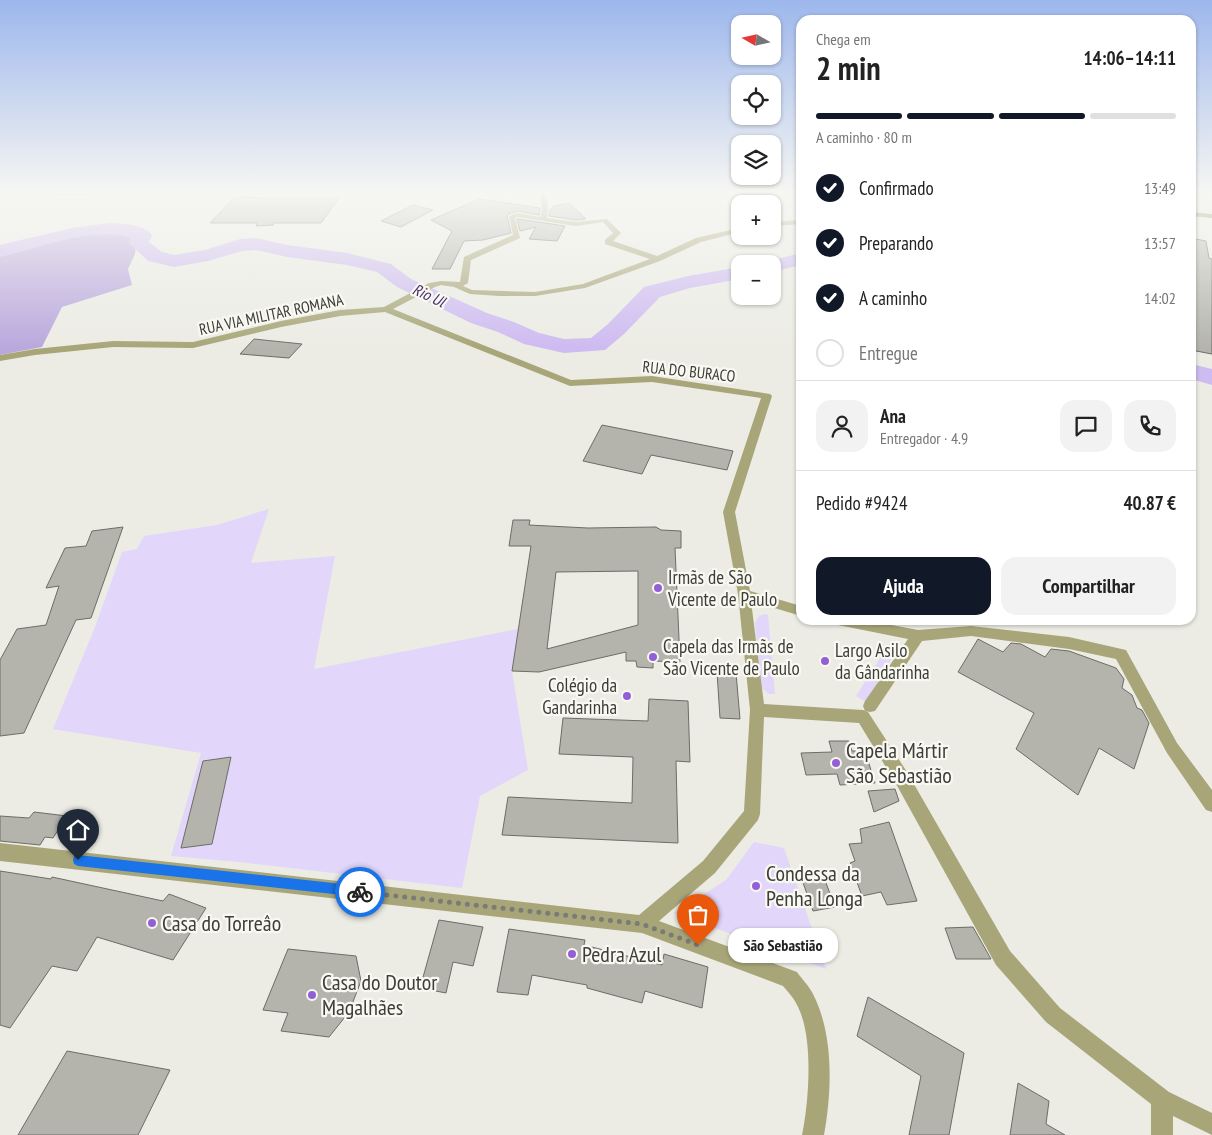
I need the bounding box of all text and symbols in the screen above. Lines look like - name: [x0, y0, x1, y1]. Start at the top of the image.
- north arrow: [731, 15, 781, 65]
- map controls: [731, 15, 781, 305]
- text: Chega em: [816, 29, 871, 49]
- text: 14:06–14:11: [1083, 46, 1176, 70]
- text: 2 min: [816, 47, 881, 89]
- button: locate: [731, 75, 781, 125]
- text: A caminho · 80 m: [816, 127, 912, 147]
- button: layers: [731, 135, 781, 185]
- icon: check: [816, 174, 844, 202]
- text: Confirmado: [859, 176, 934, 200]
- text: 13:49: [1144, 178, 1176, 198]
- button: +: [731, 195, 781, 245]
- icon: check: [816, 229, 844, 257]
- text: Preparando: [859, 231, 934, 255]
- text: 13:57: [1144, 233, 1176, 253]
- button: −: [731, 255, 781, 305]
- water label: Rio Ul: [410, 279, 450, 312]
- icon: check: [816, 284, 844, 312]
- text: A caminho: [859, 286, 927, 310]
- text: 14:02: [1144, 288, 1176, 308]
- street label: RUA VIA MILITAR ROMANA: [197, 289, 345, 339]
- text: Entregue: [859, 341, 918, 365]
- street label: RUA DO BURACO: [642, 356, 737, 386]
- button: person: [816, 400, 868, 452]
- button: chat: [1060, 400, 1112, 452]
- button: phone: [1124, 400, 1176, 452]
- text: Ana: [880, 404, 906, 428]
- text: Entregador · 4.9: [880, 428, 968, 448]
- text: Pedido #9424: [816, 491, 907, 515]
- text: 40.87 €: [1124, 491, 1176, 515]
- button: Ajuda: [816, 557, 991, 615]
- button: Compartilhar: [1001, 557, 1176, 615]
- place label: Irmãs de São Vicente de Paulo: [667, 565, 777, 611]
- marker: Irmãs de São Vicente de Paulo: [652, 582, 664, 594]
- place label: Capela das Irmãs de São Vicente de Paulo: [663, 634, 800, 680]
- place label: Largo Asilo da Gândarinha: [835, 638, 930, 684]
- marker: Capela das Irmãs de São Vicente de Paulo: [647, 651, 659, 663]
- marker: Largo Asilo da Gândarinha: [819, 655, 831, 667]
- place label: Colégio da Gandarinha: [542, 673, 617, 719]
- marker: Colégio da Gandarinha: [621, 690, 633, 702]
- place label: Capela Mártir São Sebastião: [846, 736, 952, 789]
- marker: Capela Mártir São Sebastião: [830, 757, 842, 769]
- pin: [57, 809, 99, 860]
- icon: home: [64, 816, 92, 844]
- place label: Condessa da Penha Longa: [766, 859, 863, 912]
- courier: [335, 867, 385, 917]
- icon: bike: [346, 878, 374, 906]
- marker: Condessa da Penha Longa: [750, 880, 762, 892]
- pin: [677, 894, 719, 945]
- icon: bag: [684, 901, 712, 929]
- place label: Casa do Torreâo: [162, 909, 281, 937]
- marker: Casa do Torreâo: [146, 917, 158, 929]
- callout: São Sebastião: [728, 928, 838, 962]
- text: São Sebastião: [743, 935, 823, 955]
- place label: Pedra Azul: [582, 940, 662, 968]
- marker: Pedra Azul: [566, 948, 578, 960]
- place label: Casa do Doutor Magalhães: [322, 968, 437, 1021]
- marker: Casa do Doutor Magalhães: [306, 989, 318, 1001]

